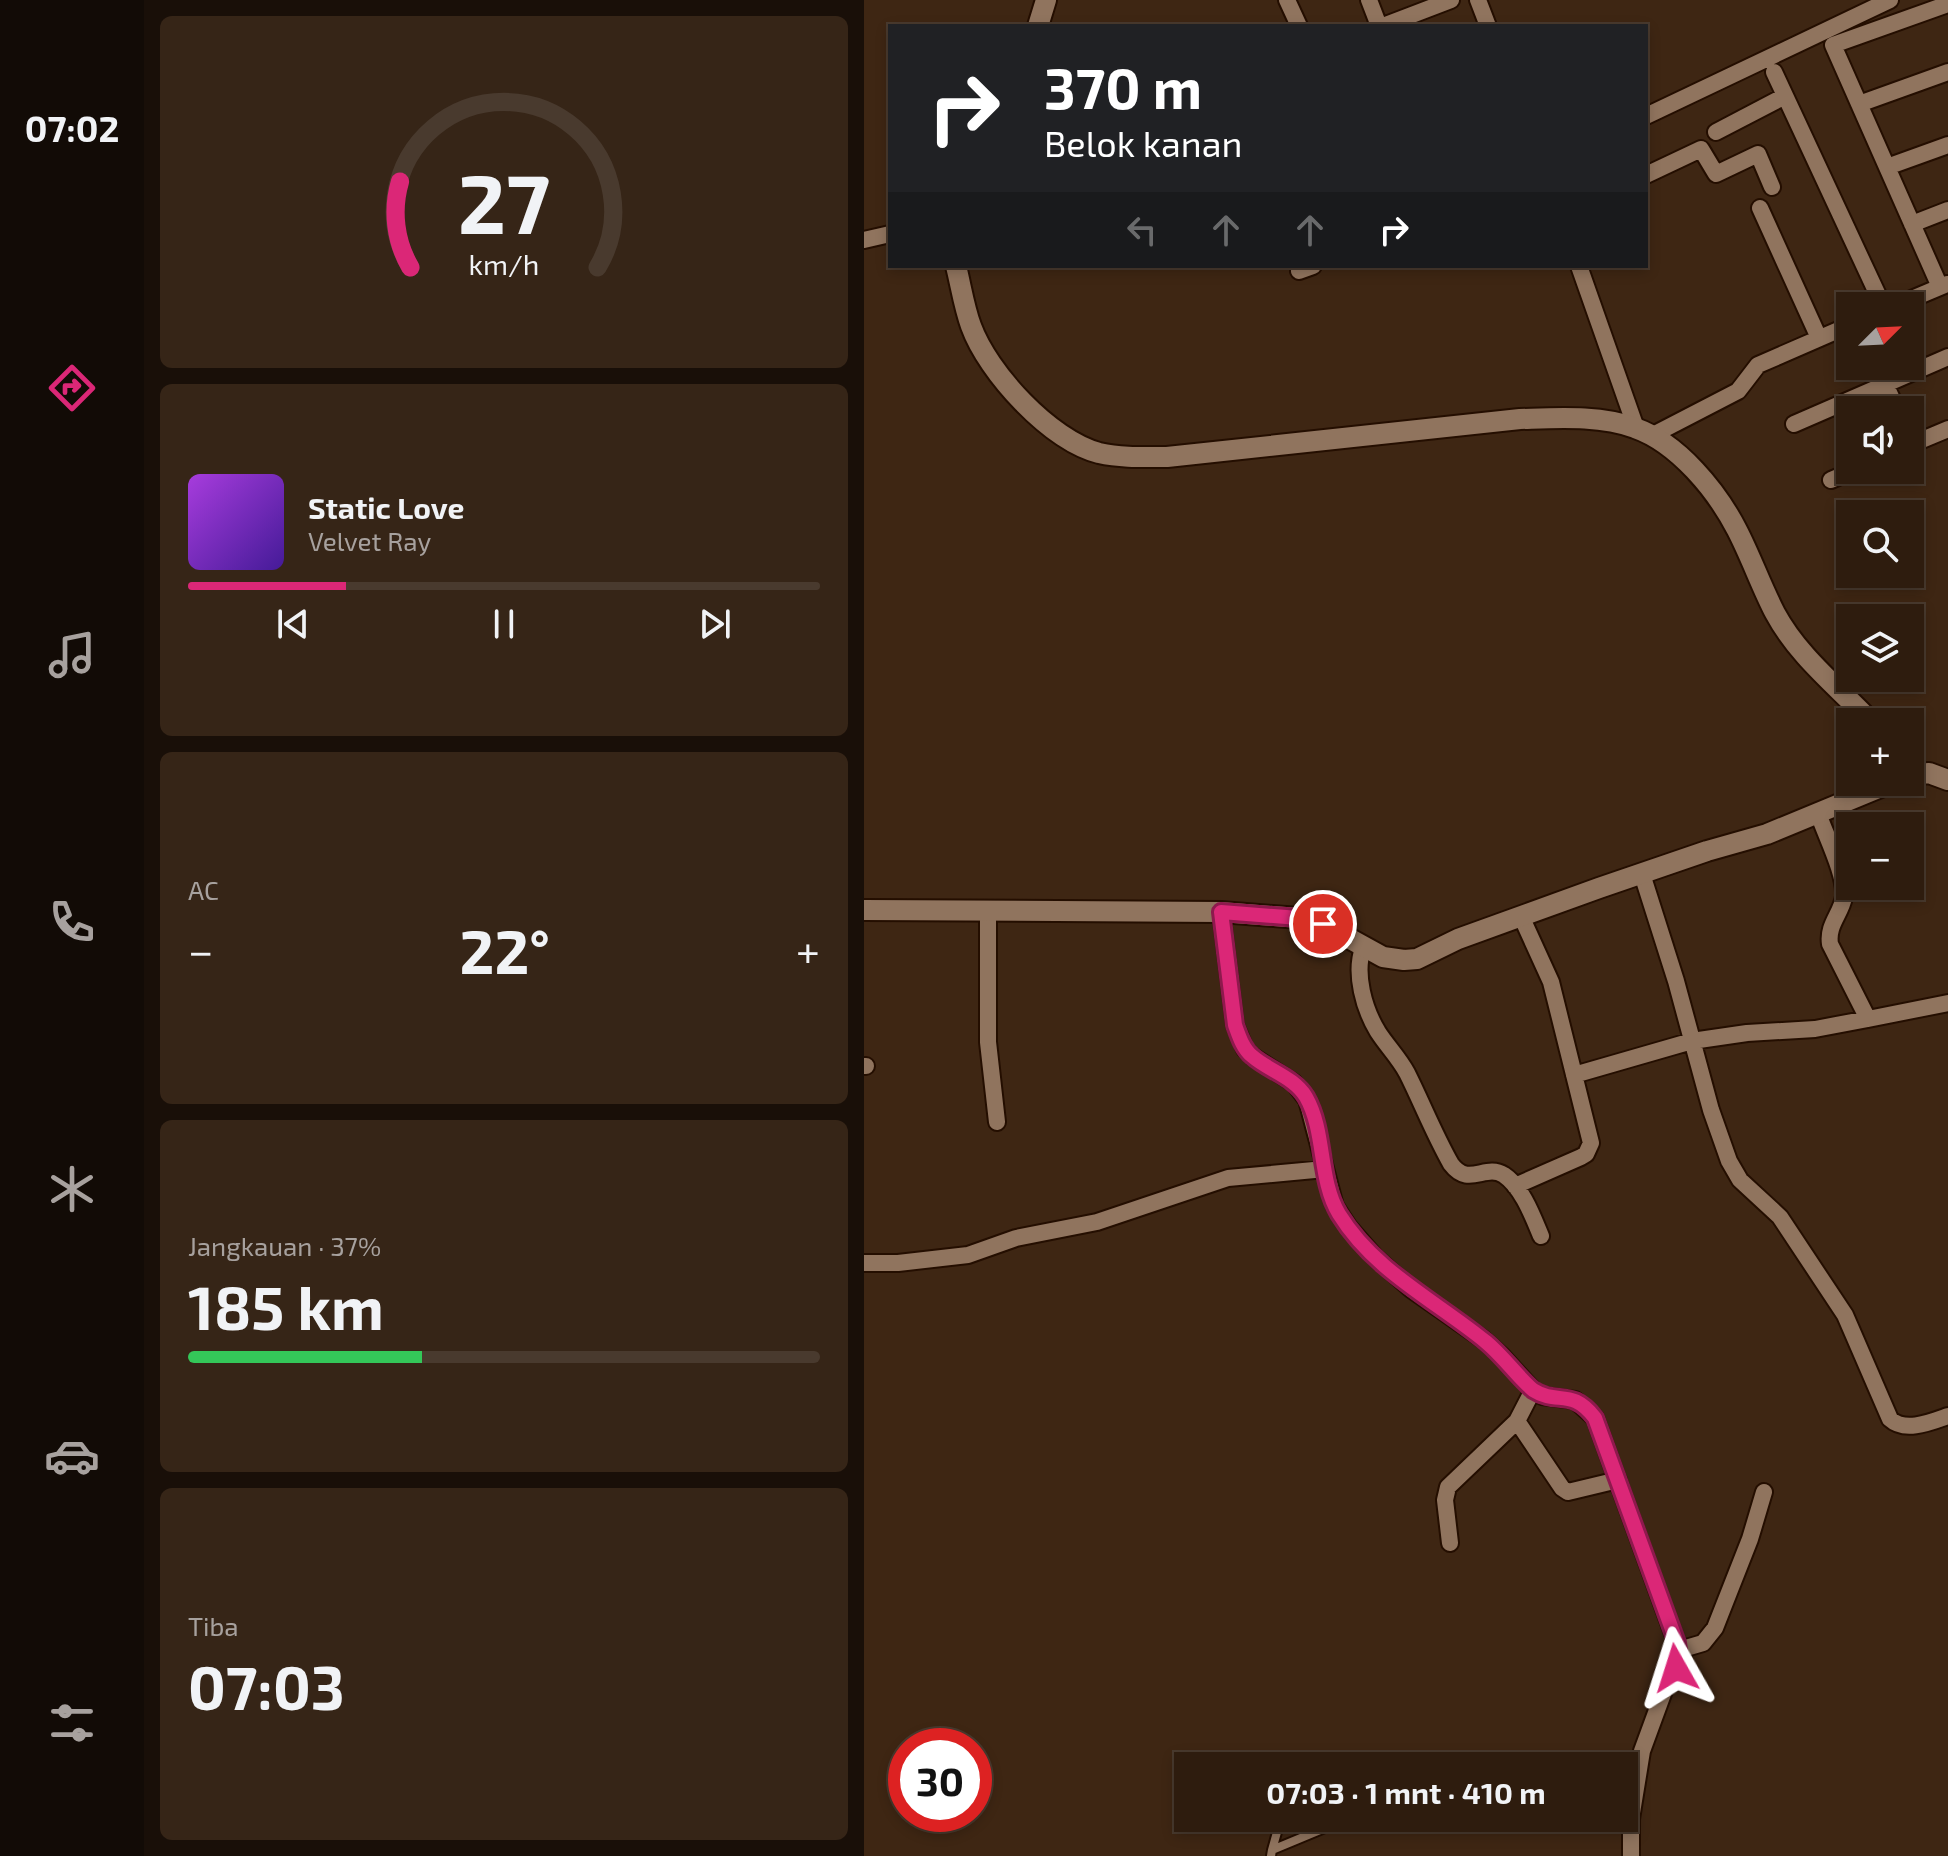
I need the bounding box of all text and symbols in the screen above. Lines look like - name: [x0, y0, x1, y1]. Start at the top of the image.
- text: 370 m: [1044, 53, 1202, 120]
- icon: right: [912, 56, 1016, 160]
- text: 07:02: [25, 106, 119, 149]
- text: Belok kanan: [1044, 121, 1242, 164]
- text: 27: [458, 151, 550, 251]
- icon: left: [1120, 208, 1164, 252]
- icon: ahead: [1204, 208, 1248, 252]
- icon: ahead: [1288, 208, 1332, 252]
- icon: right: [1372, 208, 1416, 252]
- text: km/h: [469, 246, 539, 281]
- north arrow: [1836, 292, 1924, 380]
- map controls: [1836, 292, 1924, 900]
- icon: directions: [44, 360, 100, 416]
- button: sound: [1836, 396, 1924, 484]
- text: Static Love: [308, 489, 464, 525]
- button: search: [1836, 500, 1924, 588]
- text: Velvet Ray: [308, 525, 431, 556]
- icon: previous: [271, 602, 315, 646]
- icon: pause: [482, 602, 526, 646]
- icon: next: [693, 602, 737, 646]
- button: layers: [1836, 604, 1924, 692]
- icon: music: [44, 627, 100, 683]
- button: +: [1836, 708, 1924, 796]
- button: −: [1836, 812, 1924, 900]
- text: AC: [188, 874, 219, 905]
- pin: [1289, 890, 1357, 958]
- icon: phone: [44, 894, 100, 950]
- icon: arrive: [1301, 902, 1345, 946]
- text: 22°: [460, 914, 550, 986]
- text: −: [188, 923, 214, 976]
- text: +: [796, 923, 820, 976]
- icon: climate: [44, 1161, 100, 1217]
- text: Jangkauan · 37%: [188, 1230, 381, 1261]
- text: 185 km: [188, 1270, 384, 1342]
- icon: car: [44, 1428, 100, 1484]
- text: Tiba: [188, 1610, 239, 1641]
- position arrow: [1634, 1626, 1718, 1710]
- text: 07:03: [188, 1650, 345, 1722]
- icon: filters: [44, 1695, 100, 1751]
- speed limit sign: 30: [888, 1728, 992, 1832]
- text: 07:03 · 1 mnt · 410 m: [1266, 1774, 1546, 1810]

